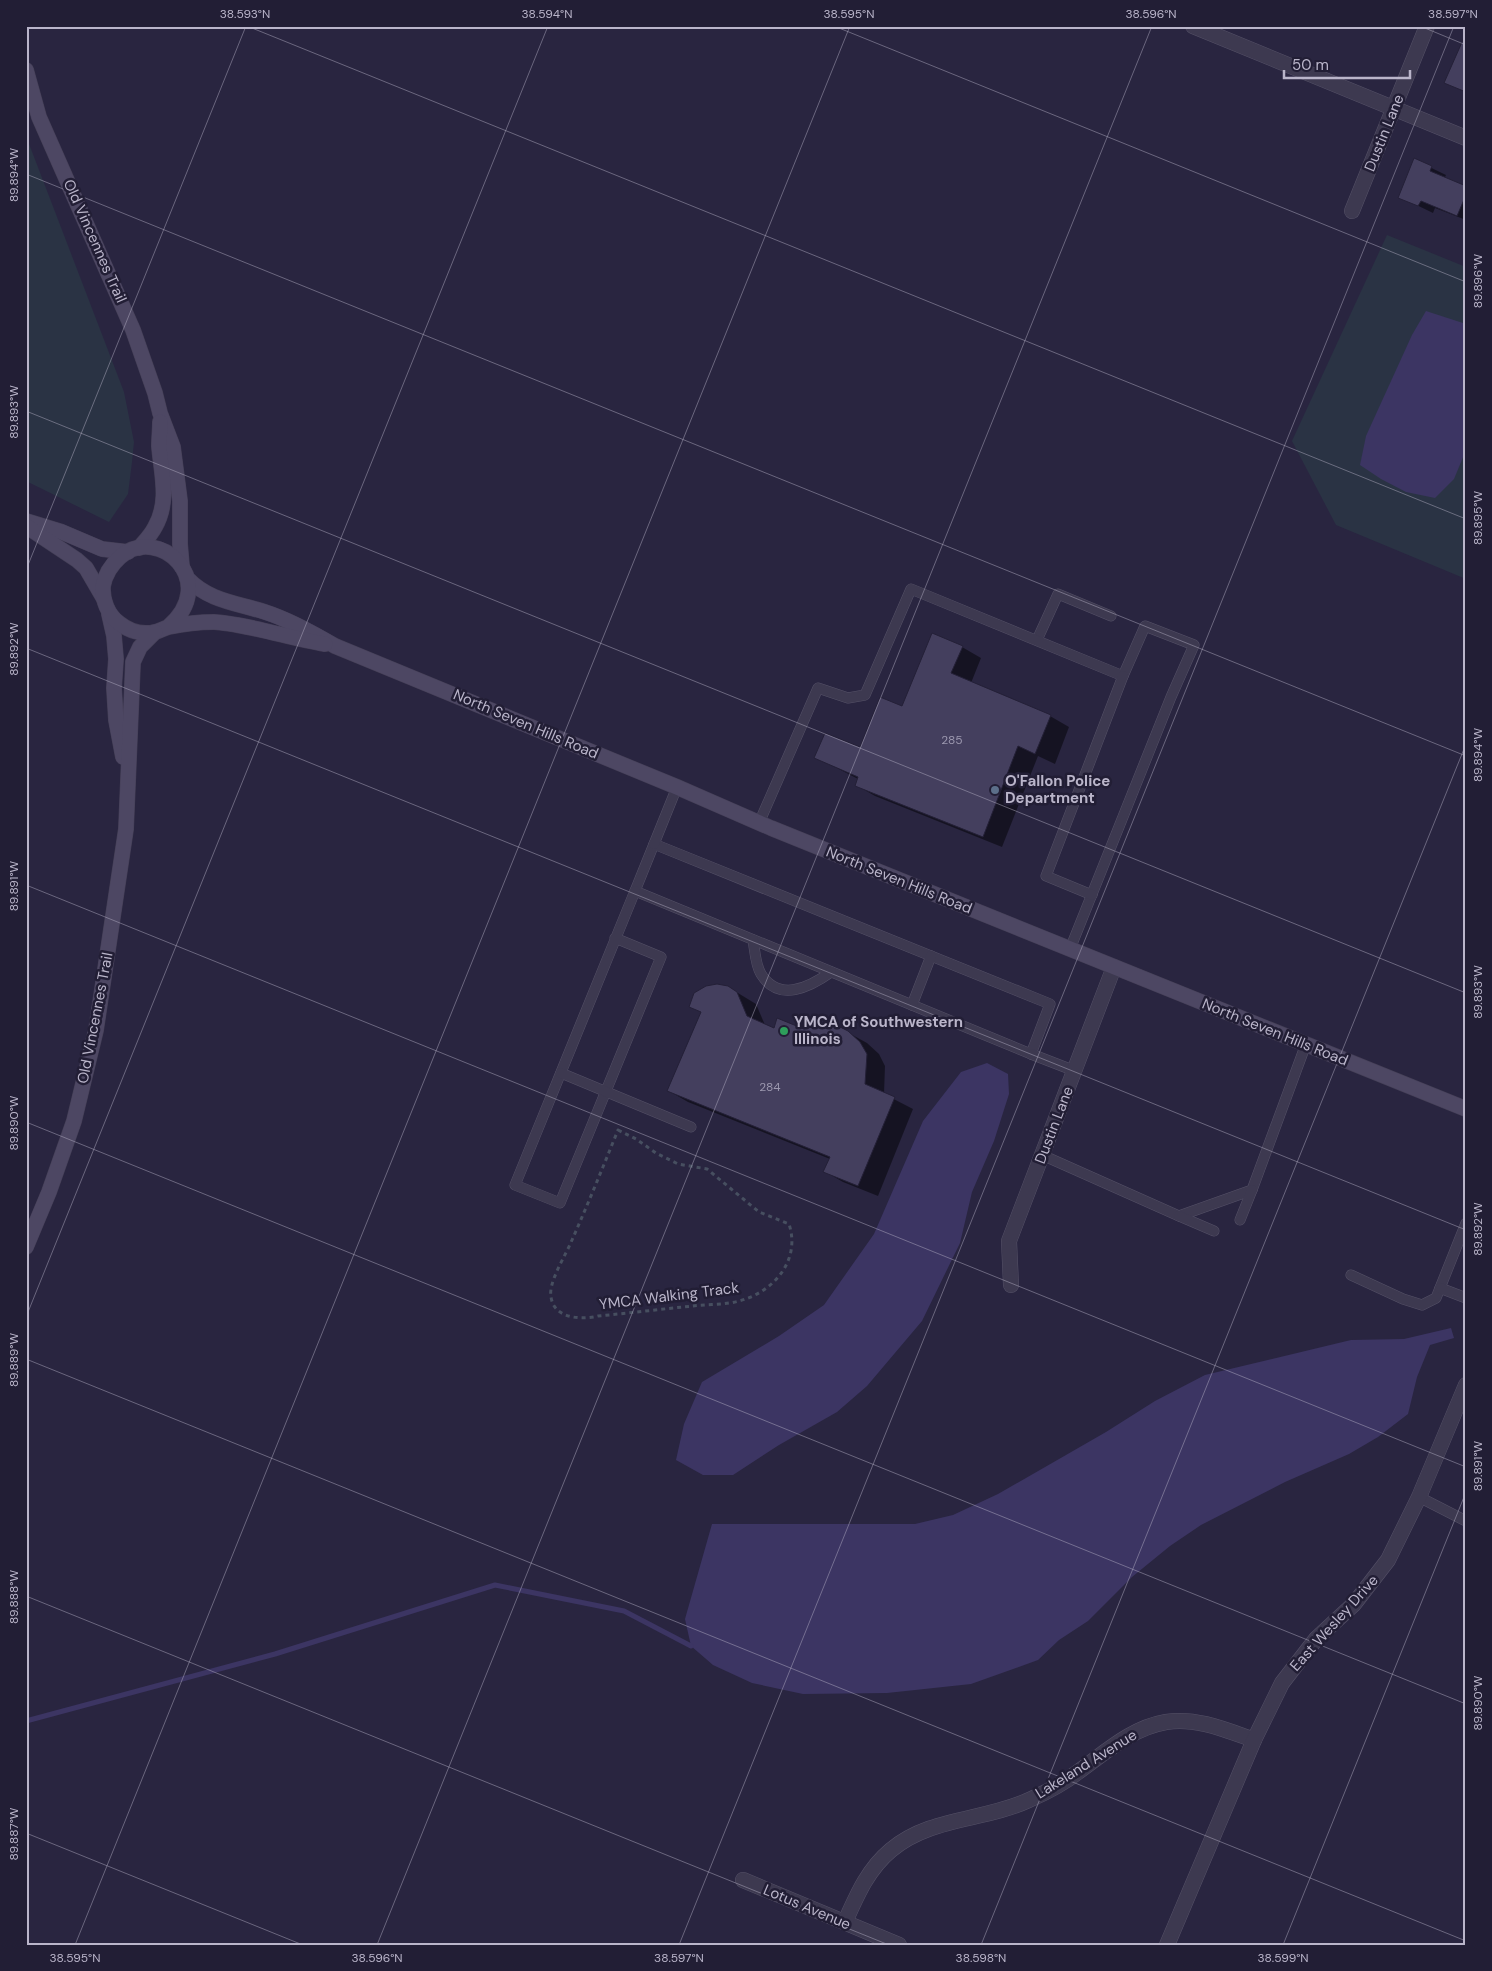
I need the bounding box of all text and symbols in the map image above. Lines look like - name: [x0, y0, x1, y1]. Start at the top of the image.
- text: 38.593°N: [220, 6, 270, 22]
- text: 38.594°N: [522, 6, 572, 22]
- text: 38.595°N: [823, 6, 875, 22]
- text: 38.596°N: [1125, 6, 1177, 22]
- text: 38.597°N: [1428, 6, 1478, 22]
- scale bar: [1284, 48, 1411, 80]
- text: 50 m: [1292, 55, 1329, 75]
- street label: Dustin Lane: [1359, 92, 1409, 174]
- text: 89.894°W: [6, 148, 22, 202]
- street label: Old Vincennes Trail: [59, 176, 131, 306]
- text: 89.896°W: [1470, 253, 1486, 308]
- text: 89.893°W: [6, 385, 22, 439]
- text: 89.895°W: [1470, 491, 1486, 545]
- text: 89.892°W: [6, 622, 22, 676]
- street label: North Seven Hills Road: [450, 684, 602, 764]
- text: 89.894°W: [1470, 728, 1486, 782]
- house number: 285: [941, 732, 963, 748]
- place label: O'Fallon Police Department: [1005, 771, 1110, 808]
- marker: O'Fallon Police Department: [989, 784, 1001, 796]
- street label: North Seven Hills Road: [823, 842, 975, 918]
- text: 89.891°W: [6, 860, 22, 911]
- street label: Old Vincennes Trail: [72, 951, 118, 1085]
- text: 89.893°W: [1470, 965, 1486, 1019]
- street label: North Seven Hills Road: [1199, 994, 1351, 1070]
- place label: YMCA of Southwestern Illinois: [794, 1012, 963, 1049]
- marker: YMCA of Southwestern Illinois: [778, 1025, 790, 1037]
- house number: 284: [759, 1079, 781, 1095]
- street label: Dustin Lane: [1030, 1083, 1078, 1167]
- text: 89.890°W: [6, 1095, 22, 1150]
- text: 89.892°W: [1470, 1202, 1486, 1256]
- street label: YMCA Walking Track: [598, 1277, 740, 1314]
- text: 89.889°W: [6, 1333, 22, 1387]
- text: 89.891°W: [1470, 1440, 1486, 1491]
- text: 89.888°W: [6, 1570, 22, 1624]
- street label: East Wesley Drive: [1285, 1571, 1383, 1675]
- text: 89.890°W: [1470, 1675, 1486, 1730]
- street label: Lakeland Avenue: [1031, 1725, 1141, 1803]
- text: 89.887°W: [6, 1807, 22, 1860]
- street label: Lotus Avenue: [760, 1880, 854, 1934]
- text: 38.595°N: [49, 1950, 101, 1966]
- text: 38.596°N: [351, 1950, 403, 1966]
- text: 38.597°N: [654, 1950, 704, 1966]
- text: 38.598°N: [956, 1950, 1006, 1966]
- text: 38.599°N: [1257, 1950, 1309, 1966]

